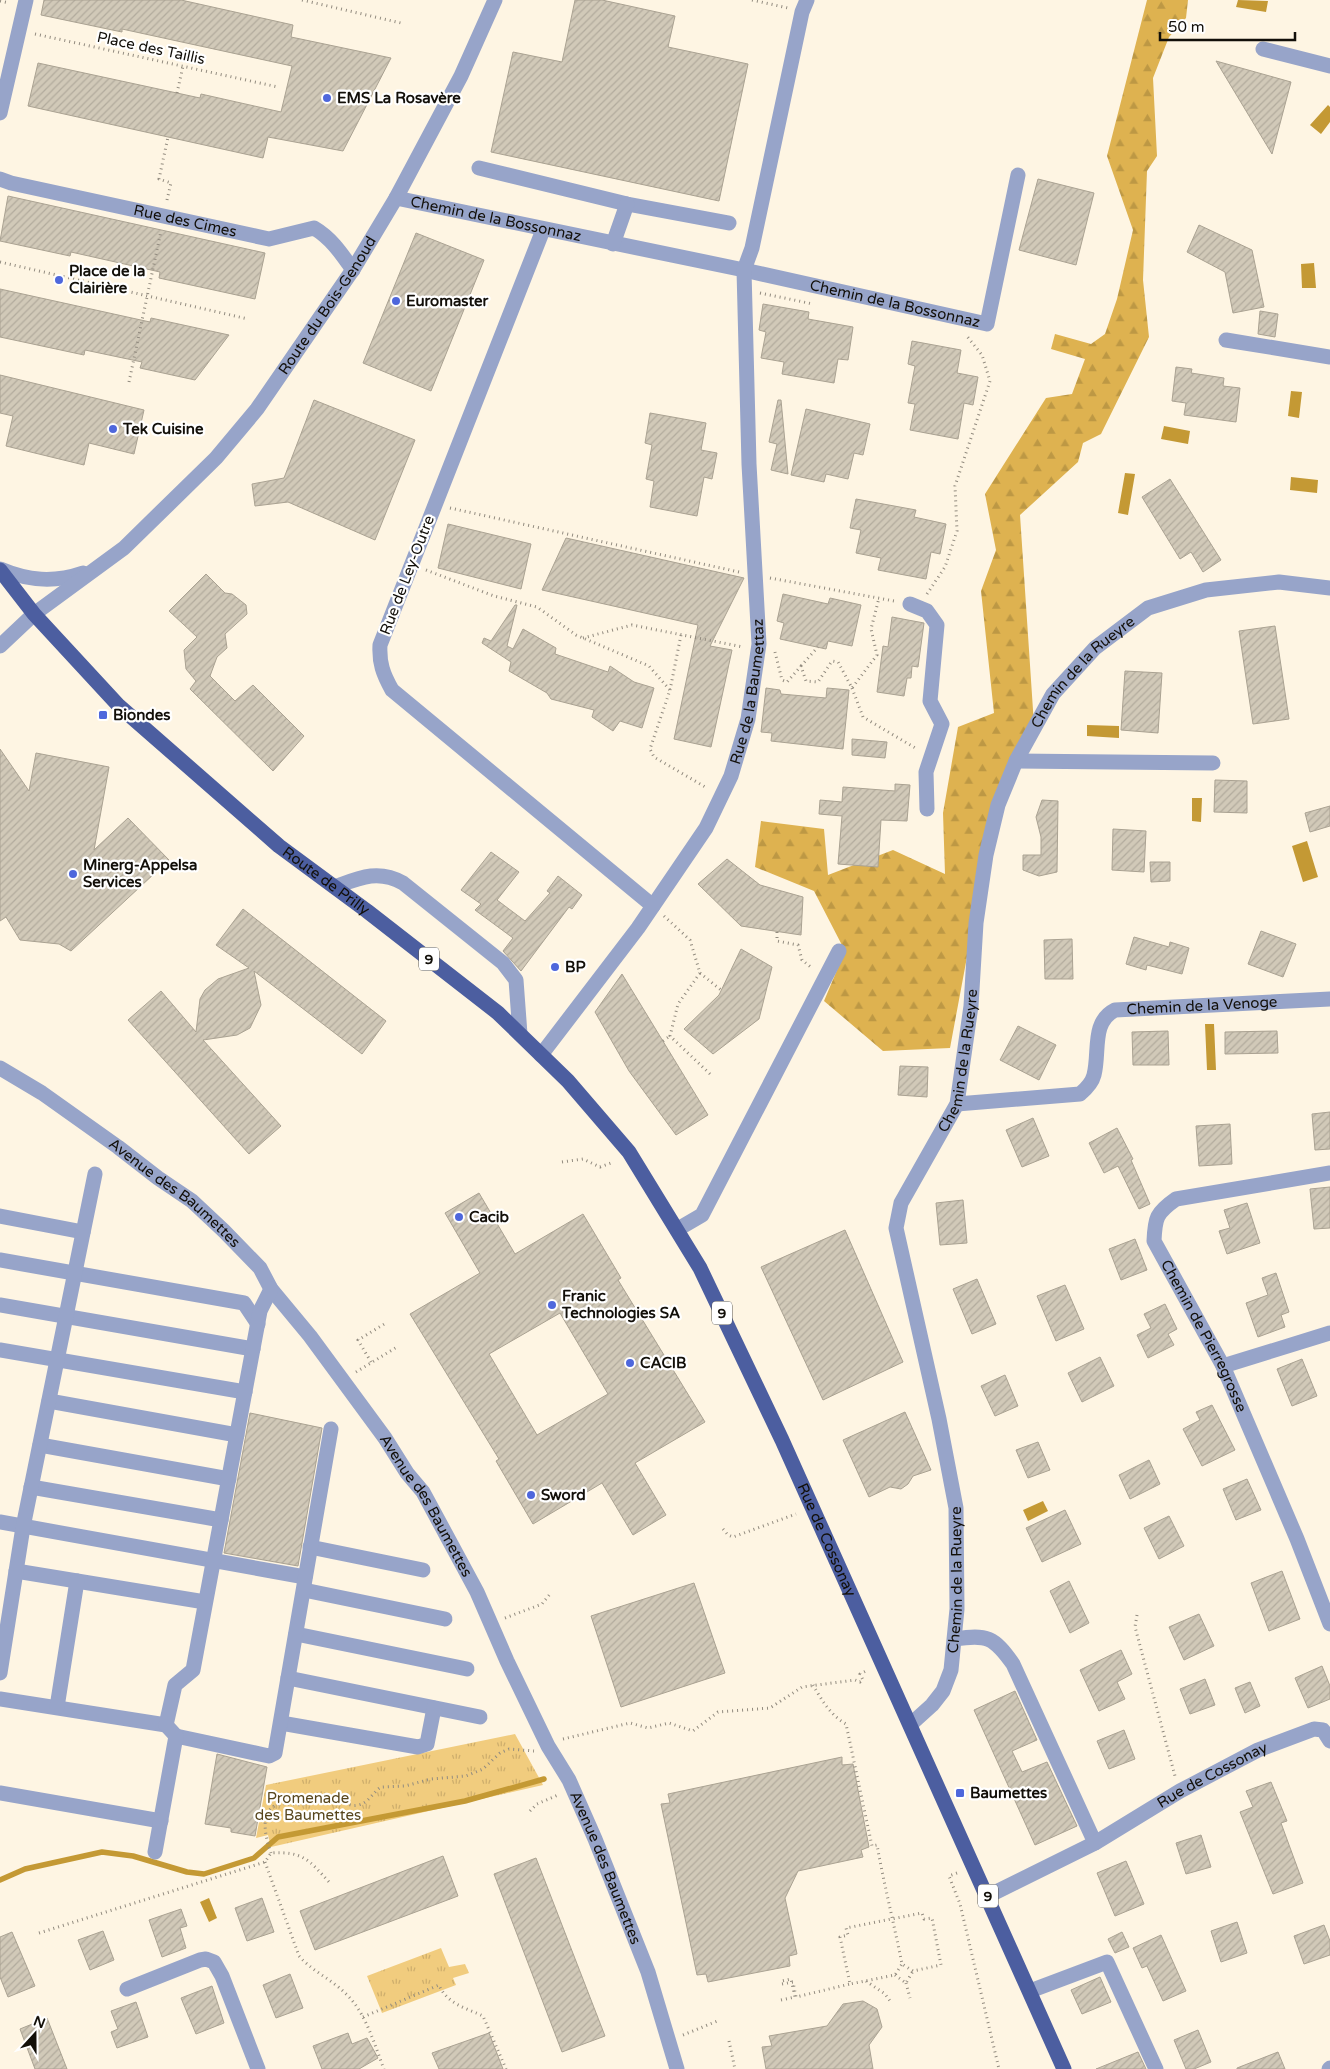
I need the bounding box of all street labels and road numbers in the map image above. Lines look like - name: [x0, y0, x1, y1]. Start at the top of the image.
- street label: Place des Taillis: [95, 28, 207, 68]
- street label: Chemin de la Bossonnaz: [409, 192, 583, 245]
- street label: Rue des Cimes: [132, 201, 238, 241]
- street label: Route du Bois-Genoud: [274, 233, 380, 378]
- street label: Chemin de la Bossonnaz: [808, 276, 982, 331]
- street label: Rue de Ley-Outre: [376, 513, 438, 637]
- street label: Chemin de la Rueyre: [1027, 612, 1138, 731]
- street label: Rue de la Baumettaz: [726, 618, 768, 766]
- street label: Route de Prilly: [279, 843, 373, 919]
- road number: 9: [419, 948, 439, 971]
- street label: Chemin de la Rueyre: [934, 989, 981, 1135]
- street label: Chemin de la Venoge: [1126, 993, 1278, 1018]
- street label: Avenue des Baumettes: [105, 1134, 244, 1251]
- street label: Chemin de Pierregrosse: [1157, 1256, 1251, 1415]
- road number: 9: [712, 1302, 732, 1325]
- street label: Avenue des Baumettes: [376, 1431, 476, 1580]
- street label: Rue de Cossonay: [793, 1480, 860, 1599]
- street label: Chemin de la Rueyre: [944, 1506, 966, 1654]
- street label: Rue de Cossonay: [1154, 1738, 1270, 1812]
- street label: Avenue des Baumettes: [566, 1788, 645, 1947]
- road number: 9: [978, 1884, 998, 1908]

